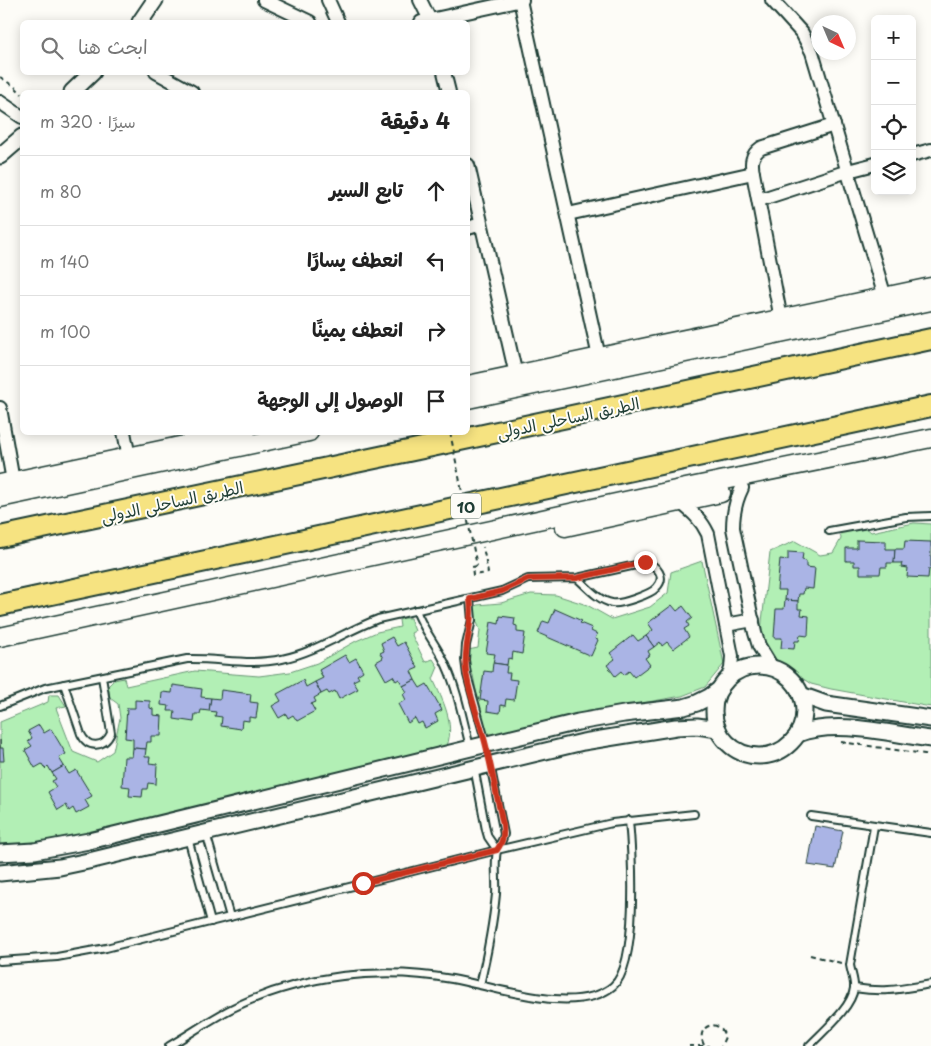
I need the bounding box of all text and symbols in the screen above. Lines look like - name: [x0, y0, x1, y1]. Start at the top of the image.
- north arrow: [811, 15, 856, 60]
- map controls: [871, 15, 916, 195]
- button: +: [871, 15, 916, 60]
- search box: [20, 20, 470, 75]
- text: ابحث هنا: [78, 32, 148, 60]
- icon: search: [38, 34, 66, 62]
- button: −: [871, 60, 916, 105]
- text: 4 دقيقة: [381, 104, 450, 136]
- button: locate: [871, 105, 916, 150]
- text: سيرًا · 320 m: [40, 109, 136, 133]
- button: layers: [871, 150, 916, 195]
- text: تابع السير: [329, 175, 403, 203]
- icon: ahead: [422, 177, 450, 205]
- text: 80 m: [40, 179, 81, 203]
- text: انعطف يسارًا: [307, 245, 403, 273]
- icon: left: [422, 247, 450, 275]
- text: 140 m: [40, 249, 89, 273]
- text: انعطف يمينًا: [312, 315, 403, 343]
- icon: right: [422, 317, 450, 345]
- text: 100 m: [40, 319, 90, 343]
- text: الوصول إلى الوجهة: [257, 385, 403, 413]
- icon: arrive: [422, 387, 450, 415]
- street label: الطريق الساحلى الدولى: [495, 390, 641, 444]
- street label: الطريق الساحلى الدولى: [99, 474, 245, 528]
- road number: 10: [451, 494, 481, 518]
- route end: [634, 551, 657, 574]
- route start: [352, 872, 375, 895]

